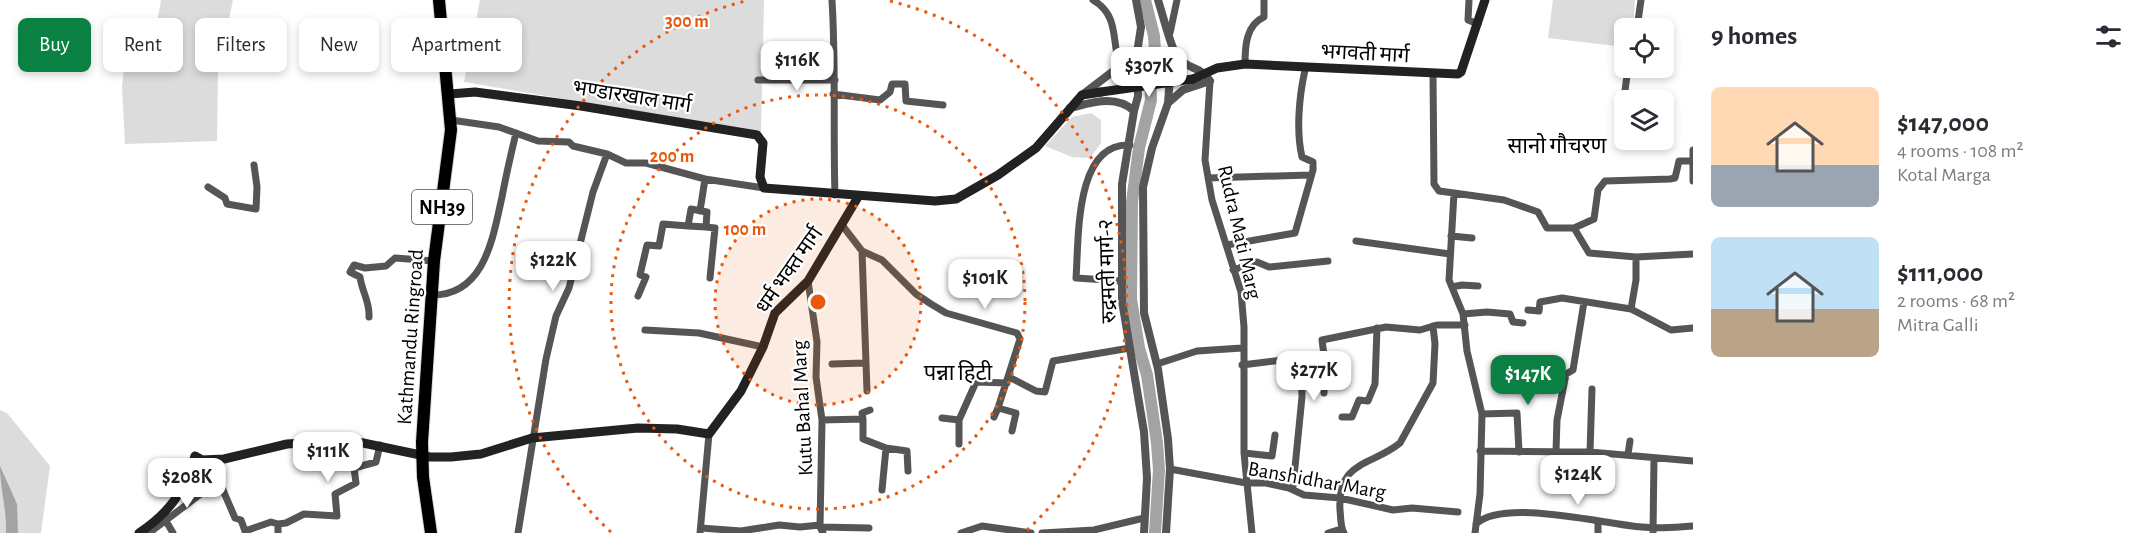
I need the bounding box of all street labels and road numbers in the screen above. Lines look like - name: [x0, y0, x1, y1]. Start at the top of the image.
- street label: भगवती मार्ग: [1320, 39, 1411, 66]
- street label: भण्डारखाल मार्ग: [571, 75, 694, 116]
- street label: Rudra Mati Marg: [1214, 163, 1265, 302]
- road number: NH39: [412, 190, 472, 224]
- street label: रुद्रमती मार्ग-२: [1093, 218, 1120, 324]
- street label: धर्म भक्त मार्ग: [750, 221, 827, 317]
- street label: Kathmandu Ringroad: [394, 248, 427, 426]
- street label: Kutu Bahal Marg: [788, 339, 817, 476]
- street label: Banshidhar Marg: [1246, 458, 1388, 503]

